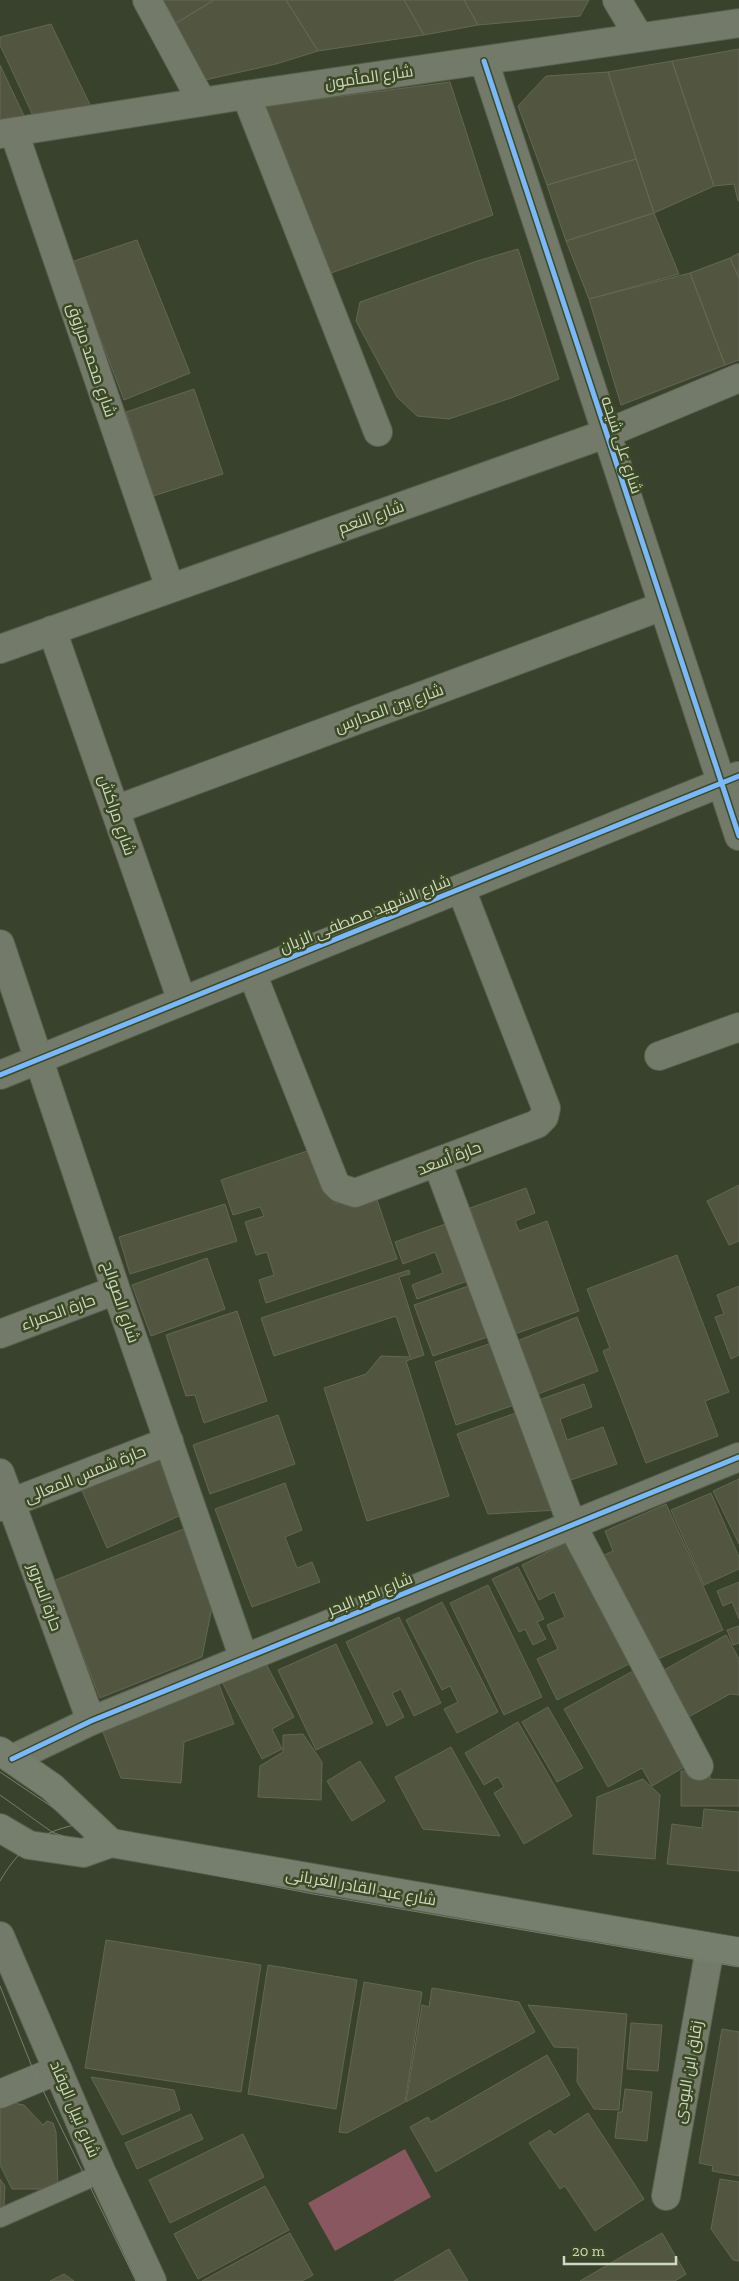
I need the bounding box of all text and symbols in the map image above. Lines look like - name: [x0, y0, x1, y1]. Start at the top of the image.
- street label: شارع المأمون: [324, 61, 415, 95]
- street label: شارع محمد مرزوق: [62, 300, 120, 420]
- street label: شارع على شيحه: [595, 394, 647, 497]
- street label: شارع النعم: [335, 496, 407, 540]
- street label: شارع بين المدارس: [332, 680, 447, 738]
- street label: شارع مراكش: [92, 772, 140, 858]
- street label: شارع الشهيد مصطفى الزيان: [277, 871, 454, 959]
- street label: حارة أسعد: [414, 1137, 484, 1179]
- street label: شارع الصوالح: [96, 1259, 144, 1346]
- street label: حارة الحمراء: [18, 1290, 98, 1334]
- street label: حارة شمس المعالى: [22, 1441, 149, 1508]
- street label: حارة السرور: [24, 1560, 66, 1633]
- street label: شارع امير البحر: [324, 1568, 416, 1622]
- street label: شارع عبد القادر الغريانى: [284, 1864, 438, 1912]
- street label: زقاق ابن البودى: [670, 2019, 707, 2125]
- street label: شارع نبيل الوقاد: [44, 2058, 104, 2161]
- scale bar: [564, 2234, 676, 2266]
- text: 20 m: [572, 2242, 605, 2260]

